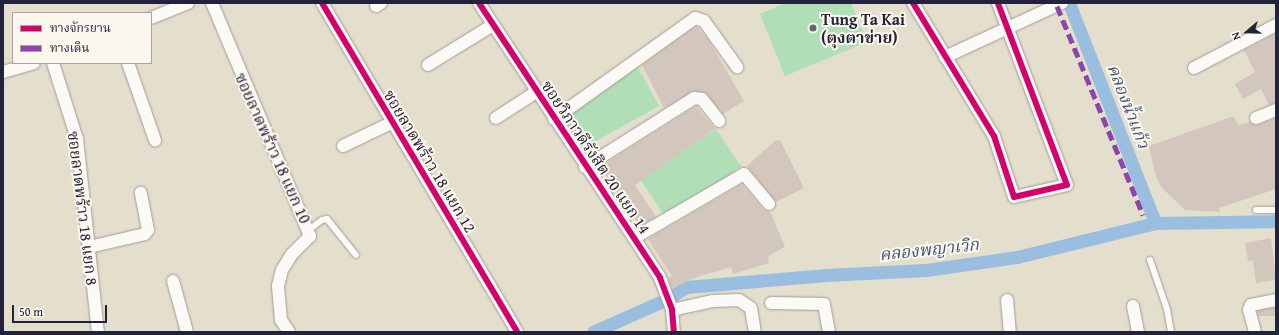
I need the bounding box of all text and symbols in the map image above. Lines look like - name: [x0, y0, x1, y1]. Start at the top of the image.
- place label: Tung Ta Kai (ตุงตาข่าย): [821, 9, 905, 47]
- legend: [12, 12, 152, 64]
- north arrow: [1227, 12, 1267, 52]
- text: ทางจักรยาน: [50, 19, 111, 36]
- marker: Tung Ta Kai (ตุงตาข่าย): [808, 23, 818, 33]
- text: N: [1227, 30, 1245, 42]
- text: ทางเดิน: [50, 39, 89, 56]
- water label: คลองน้ำแก้ว: [1104, 61, 1154, 151]
- street label: ซอยลาดพร้าว 18 แยก 10: [231, 70, 315, 226]
- street label: ซอยวิภาวดีรังสิต 20 แยก 14: [538, 77, 654, 237]
- street label: ซอยลาดพร้าว 18 แยก 12: [380, 86, 480, 236]
- street label: ซอยลาดพร้าว 18 แยก 8: [64, 130, 102, 286]
- water label: คลองพญาเวิก: [878, 234, 980, 264]
- scale bar: [14, 297, 109, 323]
- text: 50 m: [19, 303, 43, 320]

